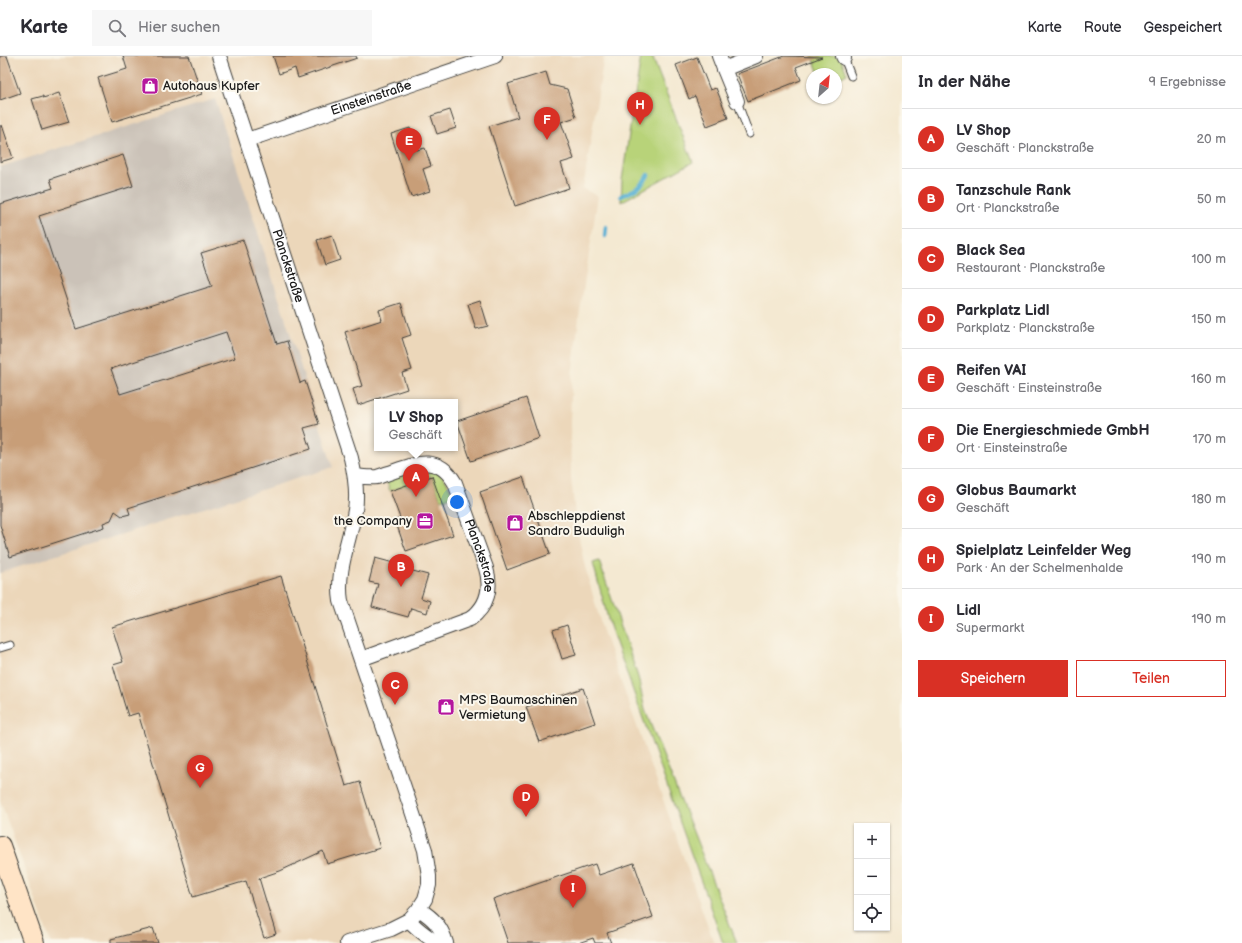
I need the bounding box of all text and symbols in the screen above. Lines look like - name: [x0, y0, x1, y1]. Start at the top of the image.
- search box: [92, 10, 372, 46]
- text: Karte: [20, 16, 68, 39]
- icon: search: [106, 17, 128, 39]
- text: Hier suchen: [138, 18, 220, 37]
- text: Karte: [1028, 19, 1062, 36]
- text: Route: [1084, 19, 1122, 36]
- text: Gespeichert: [1144, 19, 1222, 36]
- north arrow: [806, 68, 842, 104]
- text: In der Nähe: [918, 72, 1011, 92]
- text: 9 Ergebnisse: [1148, 74, 1226, 90]
- shop icon: Autohaus Kupfer: [140, 76, 160, 96]
- street label: Einsteinstraße: [329, 77, 414, 119]
- place label: Autohaus Kupfer: [163, 78, 260, 94]
- pin: H: [627, 92, 653, 125]
- pin: F: [534, 107, 560, 140]
- text: LV Shop: [956, 121, 1011, 140]
- pin: E: [396, 128, 422, 161]
- text: A: [927, 131, 935, 147]
- text: 20 m: [1196, 131, 1226, 147]
- text: Geschäft · Planckstraße: [956, 140, 1094, 156]
- text: Tanzschule Rank: [956, 181, 1071, 200]
- text: B: [926, 191, 936, 207]
- text: 50 m: [1197, 191, 1226, 207]
- text: Ort · Planckstraße: [956, 200, 1059, 216]
- street label: Planckstraße: [268, 227, 308, 305]
- text: Black Sea: [956, 241, 1025, 260]
- text: C: [926, 251, 936, 267]
- text: 100 m: [1191, 251, 1226, 267]
- text: Restaurant · Planckstraße: [956, 260, 1105, 276]
- text: Parkplatz Lidl: [956, 301, 1049, 320]
- text: D: [926, 311, 936, 327]
- text: 150 m: [1192, 311, 1226, 327]
- text: Parkplatz · Planckstraße: [956, 320, 1095, 336]
- text: Reifen VAI: [956, 361, 1026, 380]
- text: E: [927, 371, 935, 387]
- text: 160 m: [1191, 371, 1226, 387]
- text: Geschäft · Einsteinstraße: [956, 380, 1102, 396]
- popup: [374, 399, 458, 451]
- text: LV Shop: [389, 408, 443, 427]
- text: Die Energieschmiede GmbH: [956, 421, 1150, 440]
- text: Geschäft: [389, 427, 442, 443]
- text: F: [927, 431, 935, 447]
- text: 170 m: [1193, 431, 1226, 447]
- text: Ort · Einsteinstraße: [956, 440, 1067, 456]
- pin: A: [403, 464, 429, 497]
- text: Globus Baumarkt: [956, 481, 1076, 500]
- text: G: [926, 491, 936, 507]
- text: 180 m: [1191, 491, 1226, 507]
- your location: [447, 492, 467, 512]
- text: Geschäft: [956, 500, 1009, 516]
- place label: Abschleppdienst Sandro Buduligh: [528, 508, 625, 539]
- office icon: the Company: [415, 511, 435, 531]
- place label: the Company: [334, 513, 412, 529]
- shop icon: Abschleppdienst Sandro Buduligh: [505, 513, 525, 533]
- street label: Planckstraße: [461, 517, 497, 593]
- text: Spielplatz Leinfelder Weg: [956, 541, 1131, 560]
- text: H: [926, 551, 936, 567]
- text: 190 m: [1192, 551, 1226, 567]
- pin: B: [388, 554, 414, 587]
- text: Park · An der Schelmenhalde: [956, 560, 1123, 576]
- text: Lidl: [956, 601, 981, 620]
- text: I: [929, 611, 933, 627]
- text: 190 m: [1192, 611, 1226, 627]
- text: Supermarkt: [956, 620, 1025, 636]
- button: Speichern: [918, 660, 1068, 697]
- button: Teilen: [1076, 660, 1226, 697]
- pin: C: [382, 672, 408, 705]
- place label: MPS Baumaschinen Vermietung: [459, 692, 577, 723]
- shop icon: MPS Baumaschinen Vermietung: [436, 697, 456, 717]
- pin: G: [187, 755, 213, 788]
- pin: D: [513, 784, 539, 817]
- map controls: [854, 823, 890, 931]
- button: +: [854, 823, 890, 859]
- button: −: [854, 859, 890, 895]
- pin: I: [560, 875, 586, 908]
- button: locate: [854, 895, 890, 931]

